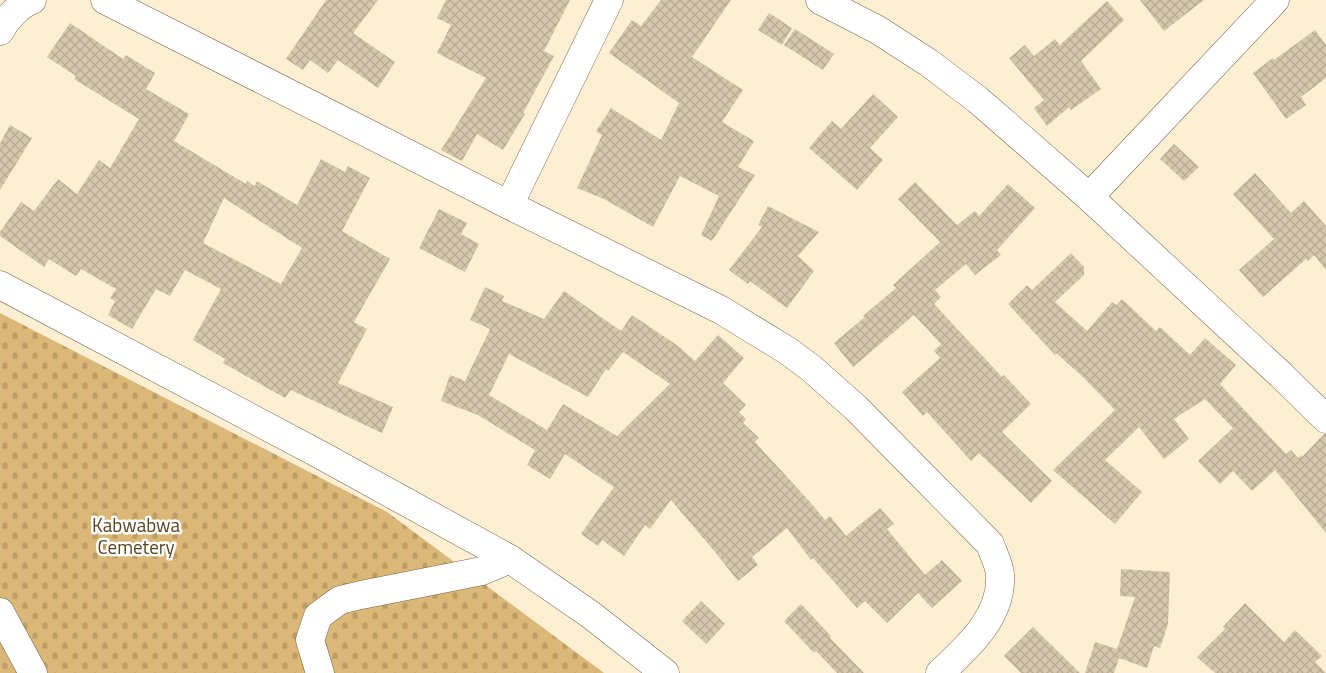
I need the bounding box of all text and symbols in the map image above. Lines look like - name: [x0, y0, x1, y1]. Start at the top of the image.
- park label: Kabwabwa Cemetery: [92, 510, 180, 561]

